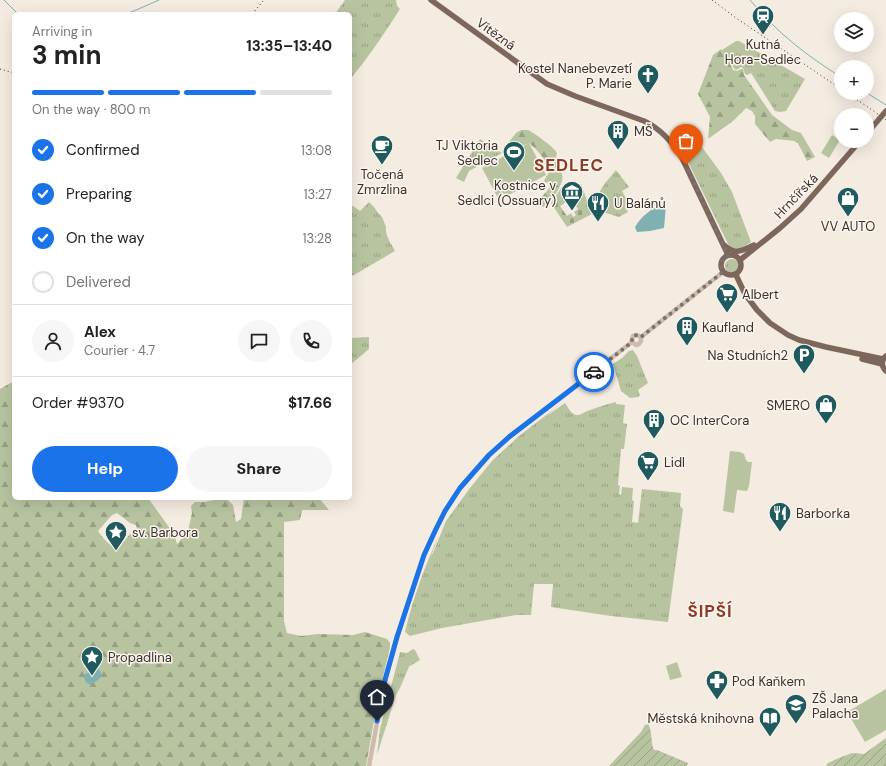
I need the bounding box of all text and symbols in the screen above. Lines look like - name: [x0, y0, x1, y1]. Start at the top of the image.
- station icon: Kutná Hora-Sedlec: [750, 3, 776, 36]
- map controls: [834, 12, 874, 148]
- button: layers: [834, 12, 874, 52]
- street label: Vítězná: [473, 14, 519, 54]
- text: Arriving in: [32, 23, 92, 40]
- text: 13:35–13:40: [246, 36, 332, 56]
- place label: Kutná Hora-Sedlec: [725, 36, 801, 68]
- text: 3 min: [32, 38, 101, 72]
- place label: Kostel Nanebevzetí P. Marie: [518, 60, 632, 92]
- button: +: [834, 60, 874, 100]
- church icon: Kostel Nanebevzetí P. Marie: [635, 62, 661, 95]
- text: On the way · 800 m: [32, 101, 150, 118]
- button: −: [834, 108, 874, 148]
- building icon: MŠ: [605, 118, 631, 151]
- place label: MŠ: [634, 123, 652, 140]
- pin: [669, 124, 703, 165]
- icon: bag: [675, 130, 697, 152]
- cafe icon: Točená Zmrzlina: [369, 133, 395, 166]
- place label: TJ Viktoria Sedlec: [436, 137, 498, 169]
- icon: check: [32, 139, 54, 161]
- sports icon: TJ Viktoria Sedlec: [501, 139, 527, 172]
- text: Confirmed: [66, 140, 140, 160]
- text: 13:08: [301, 142, 332, 159]
- district label: SEDLEC: [534, 154, 604, 176]
- place label: Točená Zmrzlina: [357, 166, 407, 198]
- street label: Hrnčířská: [770, 170, 822, 222]
- place label: Kostnice v Sedlci (Ossuary): [458, 177, 556, 209]
- museum icon: Kostnice v Sedlci (Ossuary): [559, 179, 585, 212]
- icon: check: [32, 183, 54, 205]
- text: Preparing: [66, 184, 132, 204]
- shop icon: VV AUTO: [835, 185, 861, 218]
- text: 13:27: [303, 186, 332, 203]
- restaurant icon: U Balánů: [585, 190, 611, 223]
- place label: U Balánů: [614, 195, 666, 212]
- place label: VV AUTO: [821, 218, 875, 235]
- icon: check: [32, 227, 54, 249]
- text: On the way: [66, 228, 145, 248]
- text: 13:28: [302, 230, 332, 247]
- text: Delivered: [66, 272, 131, 292]
- supermarket icon: Albert: [714, 281, 740, 314]
- place label: Albert: [742, 286, 779, 303]
- building icon: Kaufland: [674, 314, 700, 347]
- place label: Kaufland: [702, 319, 754, 336]
- button: person: [32, 320, 74, 362]
- button: chat: [238, 320, 280, 362]
- button: phone: [290, 320, 332, 362]
- text: Alex: [84, 322, 116, 342]
- text: Courier · 4.7: [84, 342, 155, 359]
- parking icon: Na Studních2: [791, 342, 817, 375]
- place label: Na Studních2: [707, 347, 788, 364]
- courier: [574, 352, 614, 392]
- icon: car: [583, 361, 605, 383]
- shop icon: SMERO: [813, 392, 839, 425]
- text: Order #9370: [32, 393, 124, 413]
- text: $17.66: [288, 393, 332, 413]
- place label: SMERO: [766, 397, 810, 414]
- building icon: OC InterCora: [641, 407, 667, 440]
- place label: OC InterCora: [670, 412, 749, 429]
- button: Help: [32, 446, 178, 492]
- button: Share: [186, 446, 332, 492]
- supermarket icon: Lidl: [635, 449, 661, 482]
- place label: Lidl: [664, 454, 685, 471]
- restaurant icon: Barborka: [767, 500, 793, 533]
- place label: Barborka: [796, 505, 850, 522]
- place icon: sv. Barbora: [103, 519, 129, 552]
- place label: sv. Barbora: [132, 524, 198, 541]
- district label: ŠIPŠÍ: [687, 600, 733, 622]
- place icon: Propadlina: [79, 644, 105, 677]
- place label: Propadlina: [108, 649, 172, 666]
- pharmacy icon: Pod Kaňkem: [704, 668, 730, 701]
- place label: Pod Kaňkem: [732, 673, 805, 690]
- pin: [360, 680, 394, 721]
- icon: home: [366, 686, 388, 708]
- place label: ZŠ Jana Palacha: [812, 690, 858, 722]
- school or university icon: ZŠ Jana Palacha: [783, 692, 809, 725]
- library icon: Městská knihovna: [757, 705, 783, 738]
- place label: Městská knihovna: [647, 710, 754, 727]

